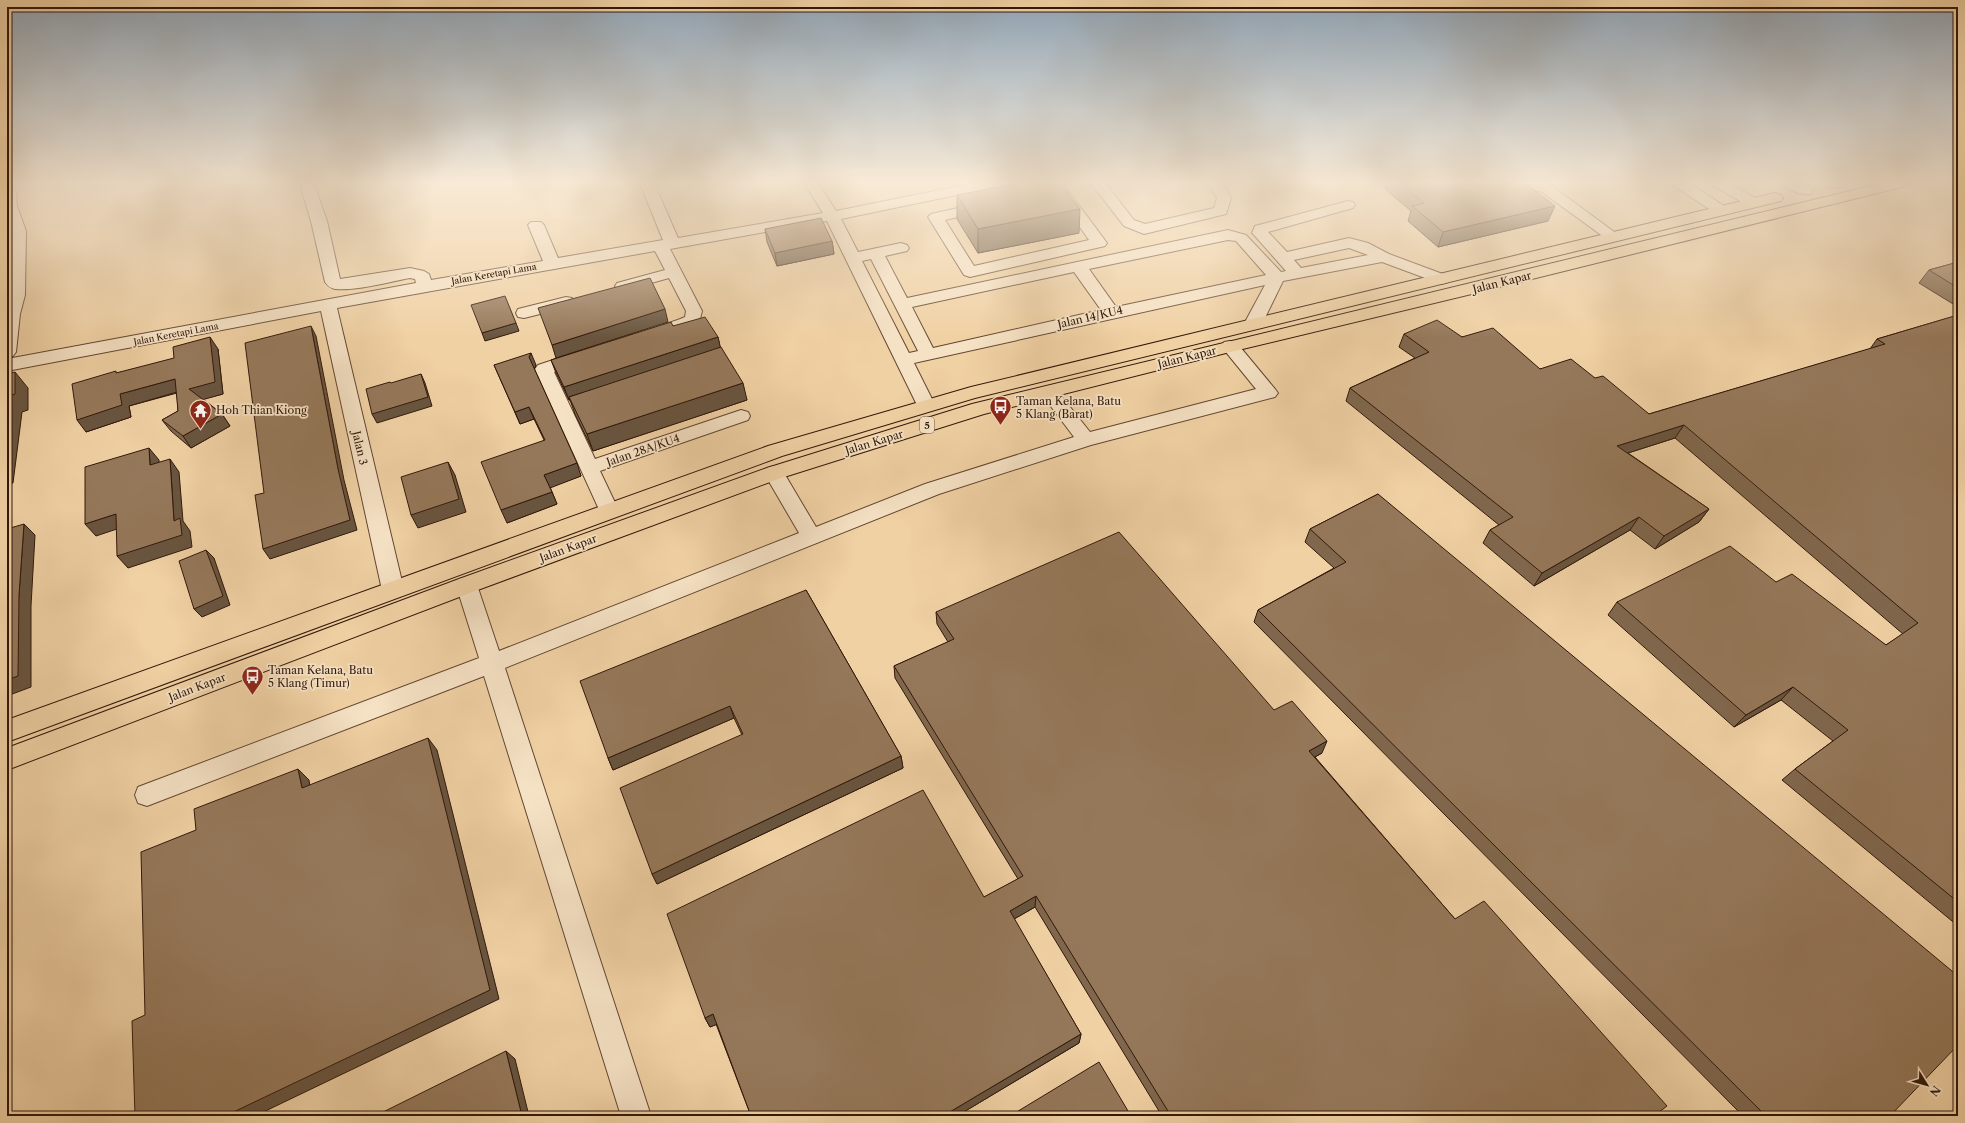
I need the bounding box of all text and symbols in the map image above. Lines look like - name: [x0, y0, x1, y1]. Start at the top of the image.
- street label: Jalan Keretapi Lama: [449, 261, 538, 287]
- street label: Jalan Kapar: [1469, 268, 1533, 297]
- street label: Jalan 14/KU4: [1054, 303, 1124, 332]
- street label: Jalan Keretapi Lama: [131, 320, 219, 348]
- street label: Jalan Kapar: [1154, 343, 1218, 372]
- bus stop icon: Taman Kelana, Batu 5 Klang (Barat): [988, 394, 1014, 427]
- place label: Taman Kelana, Batu 5 Klang (Barat): [1016, 394, 1121, 421]
- temple icon: Hoh Thian Kiong: [188, 397, 214, 430]
- place label: Hoh Thian Kiong: [216, 403, 307, 417]
- road number: 5: [920, 417, 934, 433]
- street label: Jalan Kapar: [841, 426, 905, 458]
- street label: Jalan 3: [349, 428, 371, 466]
- street label: Jalan 28A/KU4: [603, 431, 682, 470]
- street label: Jalan Kapar: [536, 531, 599, 566]
- bus stop icon: Taman Kelana, Batu 5 Klang (Timur): [239, 663, 265, 696]
- place label: Taman Kelana, Batu 5 Klang (Timur): [268, 663, 373, 690]
- street label: Jalan Kapar: [165, 670, 228, 705]
- north arrow: [1907, 1065, 1947, 1105]
- text: N: [1926, 1083, 1943, 1099]

